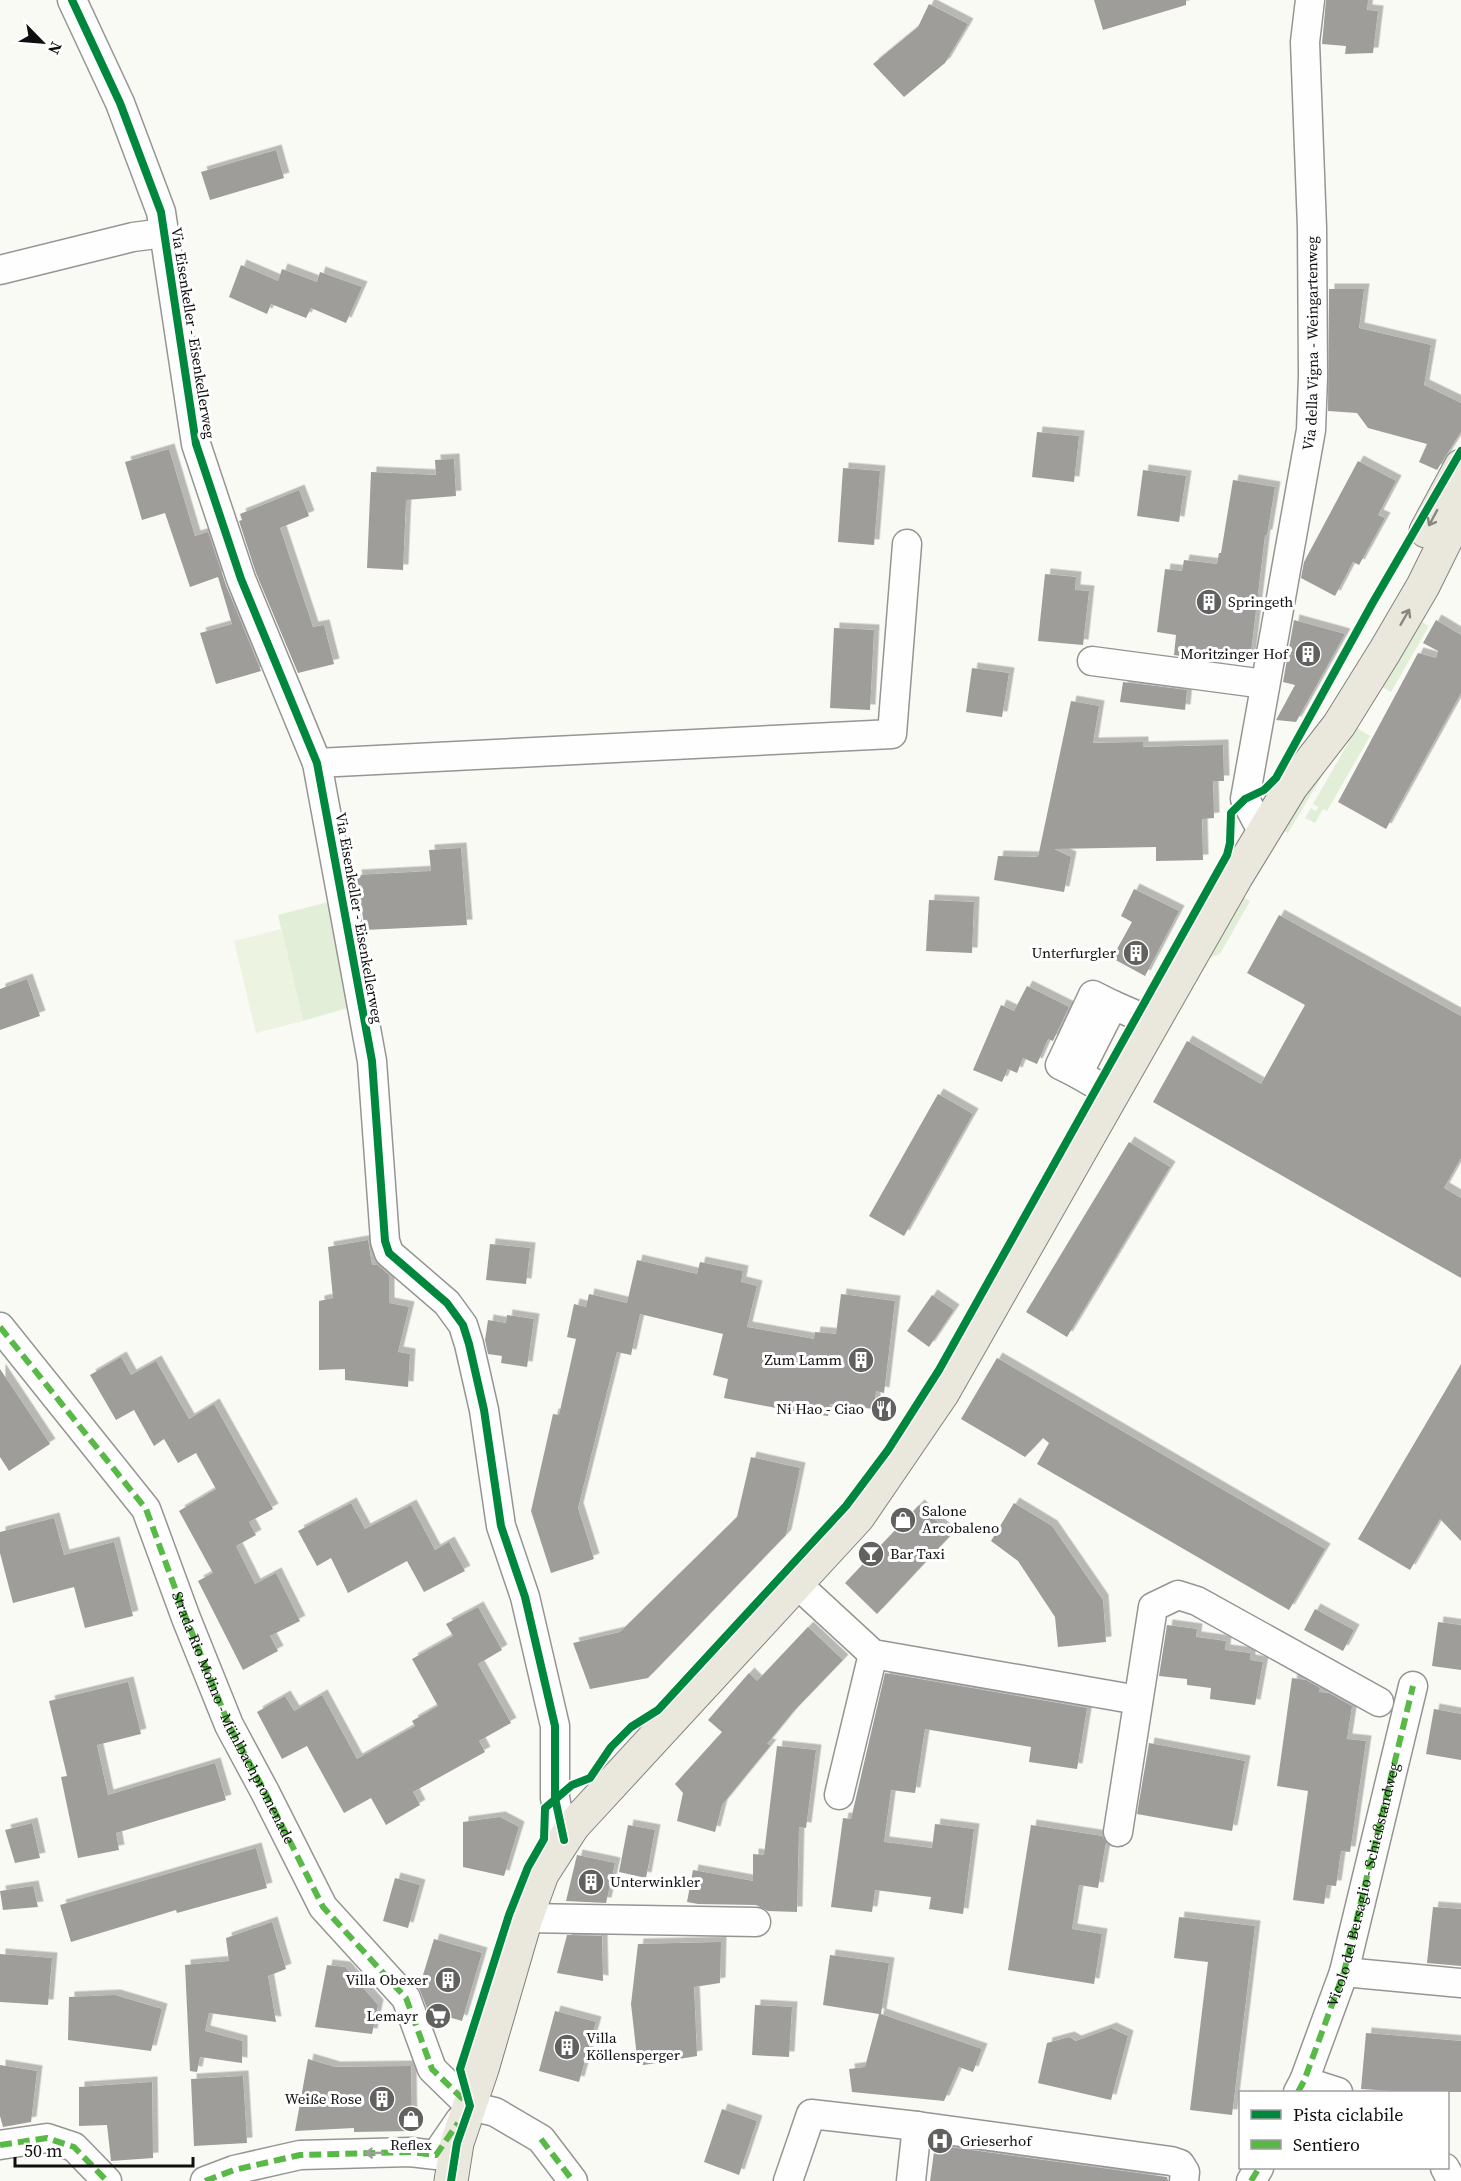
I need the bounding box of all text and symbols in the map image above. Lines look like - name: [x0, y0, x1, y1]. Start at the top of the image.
- north arrow: [12, 12, 72, 72]
- text: N: [43, 38, 68, 59]
- street label: Via Eisenkeller - Eisenkellerweg: [166, 226, 221, 440]
- street label: Via della Vigna - Weingartenweg: [1297, 236, 1323, 452]
- one-way arrow: [1427, 508, 1438, 526]
- building icon: Springeth: [1194, 587, 1224, 617]
- place label: Springeth: [1228, 591, 1293, 612]
- one-way arrow: [1399, 609, 1411, 626]
- building icon: Moritzinger Hof: [1293, 639, 1323, 669]
- place label: Moritzinger Hof: [1180, 643, 1290, 664]
- street label: Via Eisenkeller - Eisenkellerweg: [331, 811, 388, 1025]
- building icon: Unterfurgler: [1121, 938, 1151, 968]
- place label: Unterfurgler: [1031, 942, 1117, 963]
- building icon: Zum Lamm: [846, 1345, 876, 1375]
- place label: Zum Lamm: [765, 1349, 842, 1370]
- restaurant icon: Ni Hao - Ciao: [869, 1394, 899, 1424]
- place label: Ni Hao - Ciao: [776, 1398, 864, 1419]
- place label: Salone Arcobaleno: [922, 1500, 999, 1538]
- shop icon: Salone Arcobaleno: [888, 1505, 918, 1535]
- bar icon: Bar Taxi: [856, 1539, 886, 1569]
- place label: Bar Taxi: [890, 1543, 945, 1564]
- street label: Strada Rio Molino - Mühlbachpromenade: [167, 1588, 301, 1848]
- street label: Vicolo del Bersaglio - Schießstandweg: [1321, 1760, 1404, 2010]
- building icon: Unterwinkler: [576, 1867, 606, 1897]
- place label: Unterwinkler: [610, 1871, 701, 1892]
- building icon: Villa Obexer: [433, 1965, 463, 1995]
- place label: Villa Obexer: [345, 1969, 429, 1990]
- supermarket icon: Lemayr: [423, 2001, 453, 2031]
- place label: Lemayr: [366, 2005, 419, 2026]
- place label: Villa Köllensperger: [586, 2027, 681, 2065]
- building icon: Villa Köllensperger: [552, 2032, 582, 2062]
- building icon: Weiße Rose: [367, 2084, 397, 2114]
- place label: Weiße Rose: [284, 2088, 362, 2109]
- legend: [1239, 2091, 1449, 2169]
- text: Pista ciclabile: [1293, 2102, 1404, 2127]
- shop icon: Reflex: [396, 2104, 426, 2134]
- hospital icon: Grieserhof: [925, 2126, 955, 2156]
- scale bar: [15, 2130, 194, 2168]
- place label: Grieserhof: [960, 2130, 1033, 2151]
- text: Sentiero: [1293, 2132, 1360, 2157]
- place label: Reflex: [390, 2134, 432, 2155]
- text: 50 m: [24, 2138, 62, 2163]
- one-way arrow: [365, 2147, 385, 2158]

